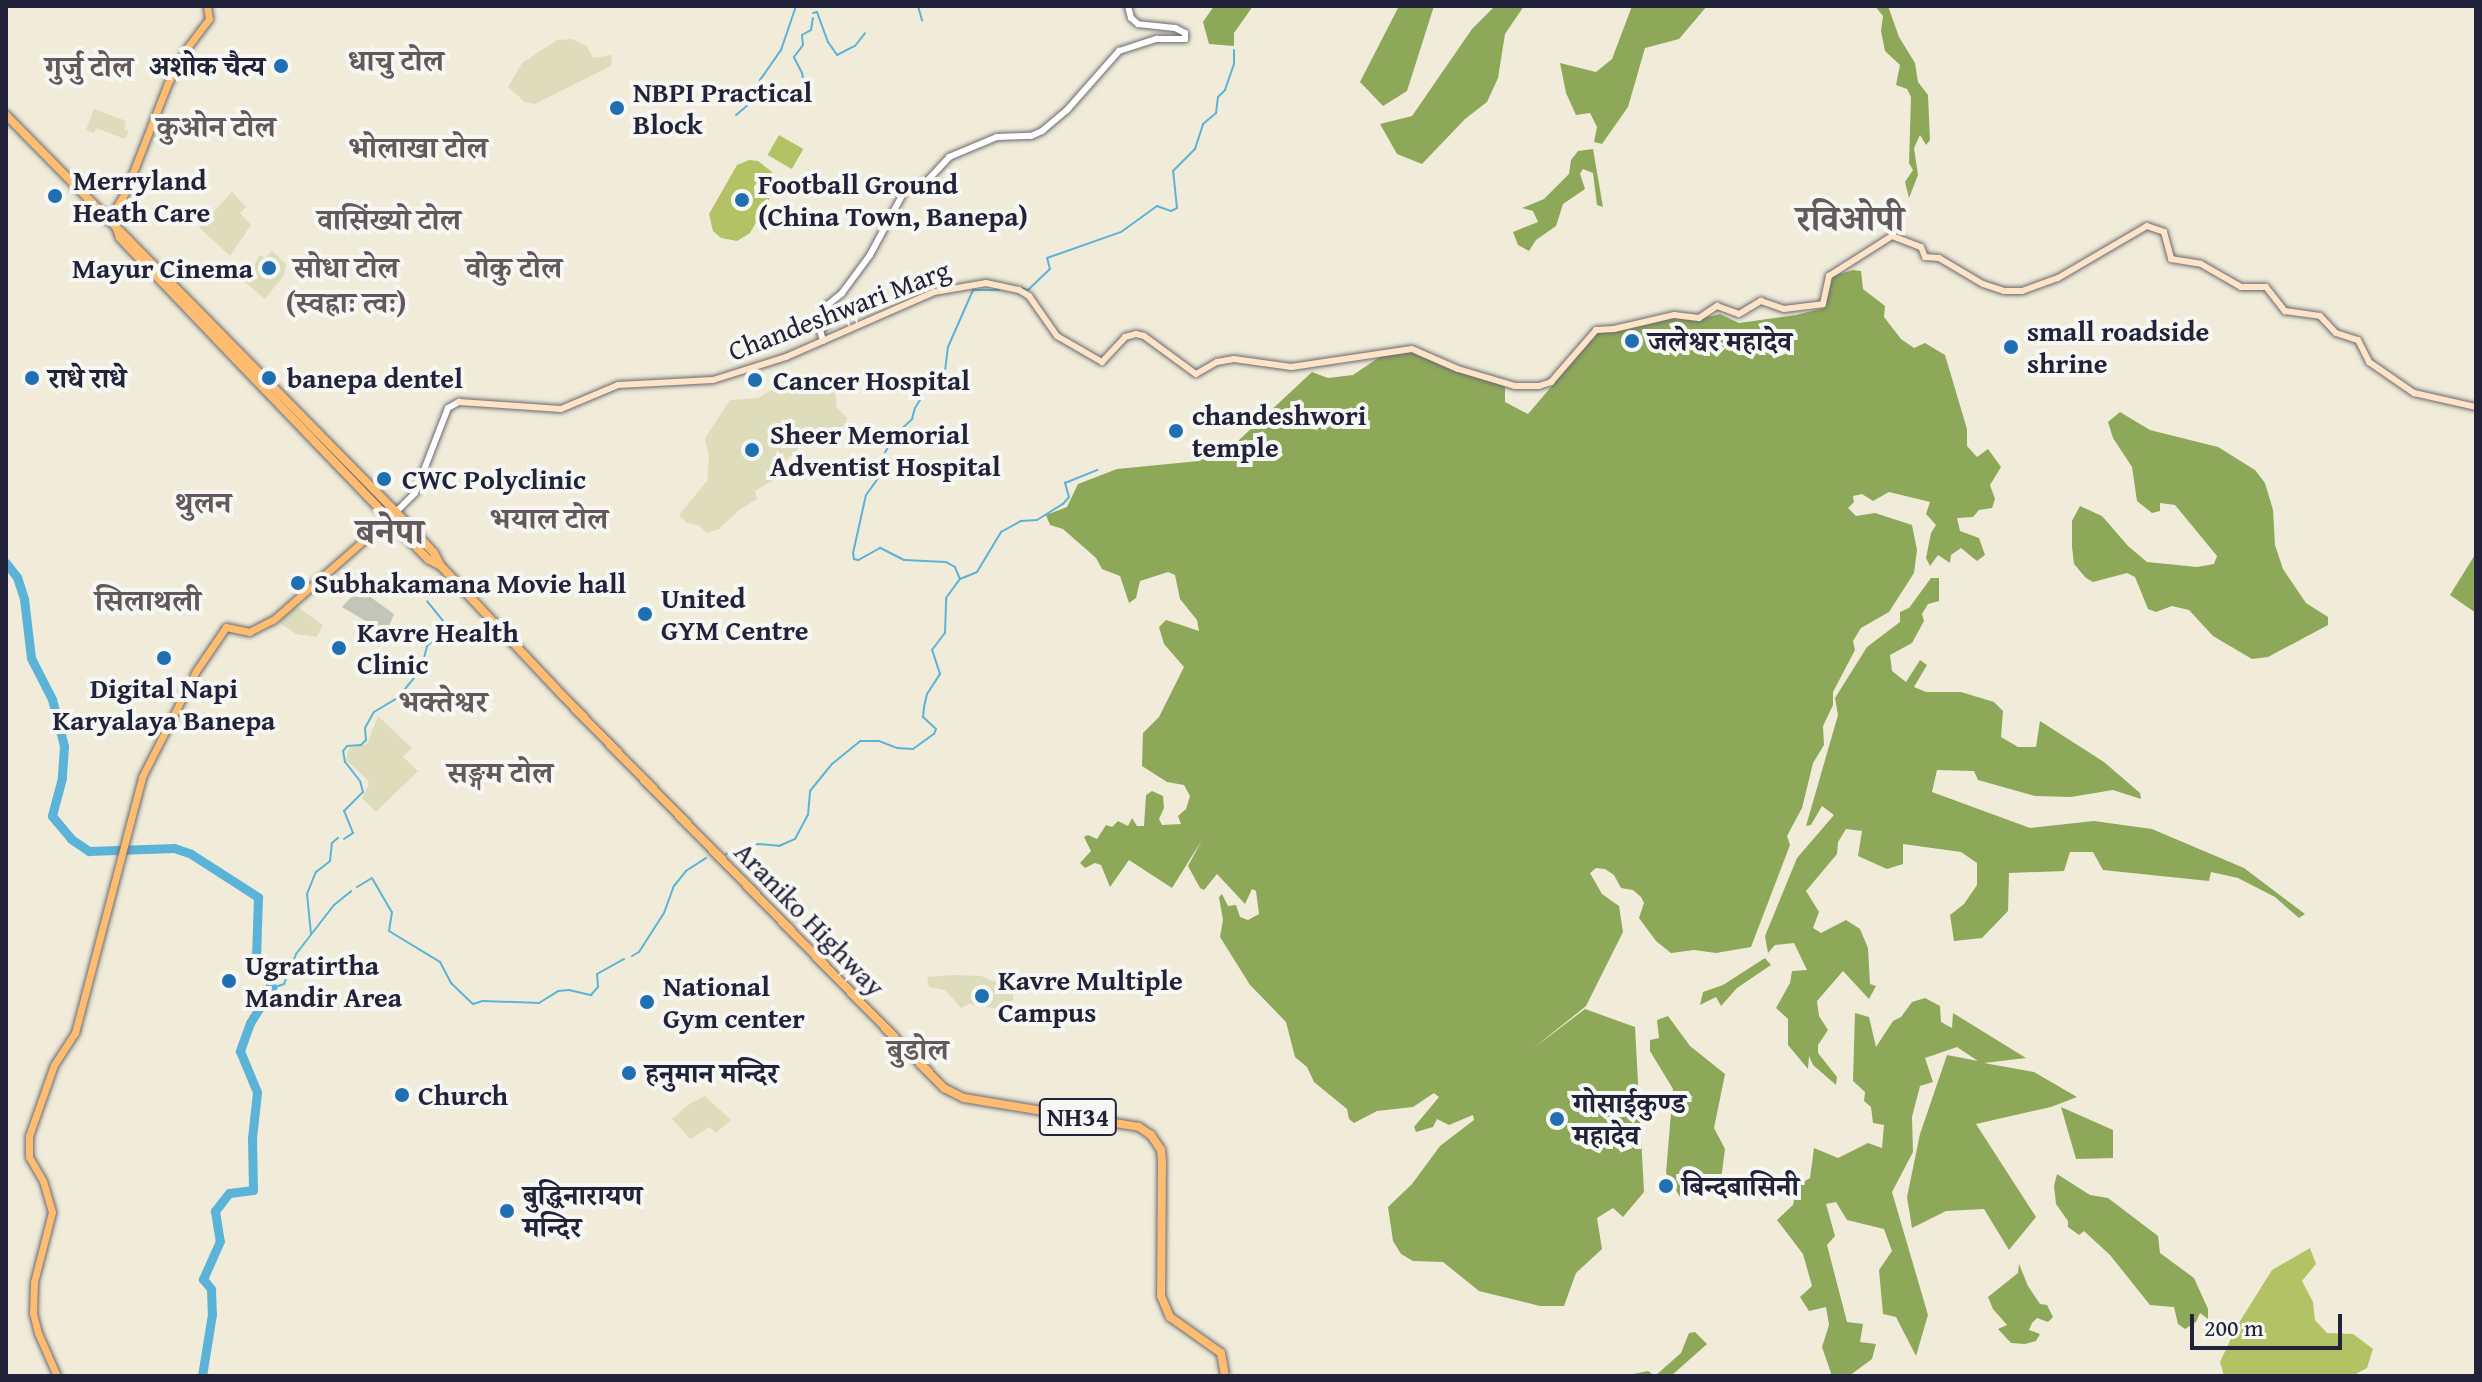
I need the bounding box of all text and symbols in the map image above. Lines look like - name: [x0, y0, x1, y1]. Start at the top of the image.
- district label: धाचु टोल: [348, 42, 444, 78]
- district label: गुर्जु टोल: [45, 48, 133, 84]
- place label: अशोक चैत्य: [149, 49, 265, 83]
- marker: अशोक चैत्य: [272, 57, 290, 75]
- place label: NBPI Practical Block: [633, 75, 812, 141]
- marker: NBPI Practical Block: [608, 99, 626, 117]
- district label: कुओन टोल: [156, 108, 276, 144]
- district label: भोलाखा टोल: [348, 129, 488, 165]
- place label: Merryland Heath Care: [73, 163, 210, 229]
- place label: Football Ground (China Town, Banepa): [758, 167, 1028, 233]
- marker: Merryland Heath Care: [44, 185, 66, 207]
- marker: Football Ground (China Town, Banepa): [733, 191, 751, 209]
- district label: रविओपी: [1796, 196, 1904, 240]
- district label: वासिंख्यो टोल: [317, 201, 461, 237]
- district label: सोधा टोल (स्वह्राः त्वः): [285, 249, 407, 320]
- district label: वोकु टोल: [466, 249, 562, 285]
- place label: Mayur Cinema: [72, 251, 253, 285]
- street label: Chandeshwari Marg: [723, 252, 955, 368]
- marker: Mayur Cinema: [260, 259, 278, 277]
- place label: small roadside shrine: [2027, 314, 2209, 380]
- place label: जलेश्वर महादेव: [1648, 324, 1792, 358]
- marker: जलेश्वर महादेव: [1623, 332, 1641, 350]
- marker: small roadside shrine: [2002, 338, 2020, 356]
- place label: राधे राधे: [48, 361, 126, 395]
- place label: banepa dentel: [287, 361, 463, 395]
- place label: Cancer Hospital: [773, 363, 970, 397]
- marker: banepa dentel: [258, 367, 280, 389]
- marker: राधे राधे: [23, 369, 41, 387]
- marker: Cancer Hospital: [744, 369, 766, 391]
- place label: chandeshwori temple: [1192, 398, 1367, 464]
- place label: Sheer Memorial Adventist Hospital: [770, 417, 1001, 483]
- marker: chandeshwori temple: [1167, 422, 1185, 440]
- marker: Sheer Memorial Adventist Hospital: [741, 439, 763, 461]
- place label: CWC Polyclinic: [402, 462, 586, 496]
- marker: CWC Polyclinic: [373, 468, 395, 490]
- district label: थुलन: [175, 484, 231, 520]
- district label: भयाल टोल: [490, 500, 608, 536]
- district label: बनेपा: [356, 509, 424, 553]
- place label: Subhakamana Movie hall: [314, 566, 626, 600]
- marker: Subhakamana Movie hall: [289, 574, 307, 592]
- place label: United GYM Centre: [661, 581, 808, 647]
- district label: सिलाथली: [95, 582, 201, 618]
- marker: United GYM Centre: [636, 605, 654, 623]
- place label: Kavre Health Clinic: [357, 615, 519, 681]
- marker: Kavre Health Clinic: [328, 637, 350, 659]
- marker: Digital Napi Karyalaya Banepa: [155, 649, 173, 667]
- place label: Digital Napi Karyalaya Banepa: [53, 671, 275, 737]
- district label: भक्तेश्वर: [398, 683, 488, 719]
- district label: सङ्गम टोल: [447, 754, 553, 790]
- street label: Araniko Highway: [728, 835, 892, 1003]
- place label: Ugratirtha Mandir Area: [245, 948, 402, 1014]
- place label: Kavre Multiple Campus: [998, 963, 1183, 1029]
- place label: National Gym center: [663, 969, 805, 1035]
- marker: Ugratirtha Mandir Area: [220, 972, 238, 990]
- marker: Kavre Multiple Campus: [973, 987, 991, 1005]
- marker: National Gym center: [638, 993, 656, 1011]
- district label: बुडोल: [887, 1031, 949, 1067]
- place label: हनुमान मन्दिर: [645, 1056, 778, 1090]
- marker: हनुमान मन्दिर: [620, 1064, 638, 1082]
- place label: Church: [418, 1078, 508, 1112]
- marker: Church: [393, 1086, 411, 1104]
- place label: गोसाईकुण्ड महादेव: [1573, 1086, 1686, 1152]
- road number: NH34: [1038, 1095, 1118, 1139]
- marker: गोसाईकुण्ड महादेव: [1548, 1110, 1566, 1128]
- place label: बिन्दबासिनी: [1682, 1169, 1799, 1203]
- marker: बिन्दबासिनी: [1657, 1177, 1675, 1195]
- place label: बुद्धिनारायण मन्दिर: [523, 1178, 642, 1244]
- marker: बुद्धिनारायण मन्दिर: [498, 1202, 516, 1220]
- scale bar: [2194, 1298, 2346, 1348]
- text: 200 m: [2204, 1310, 2264, 1345]

